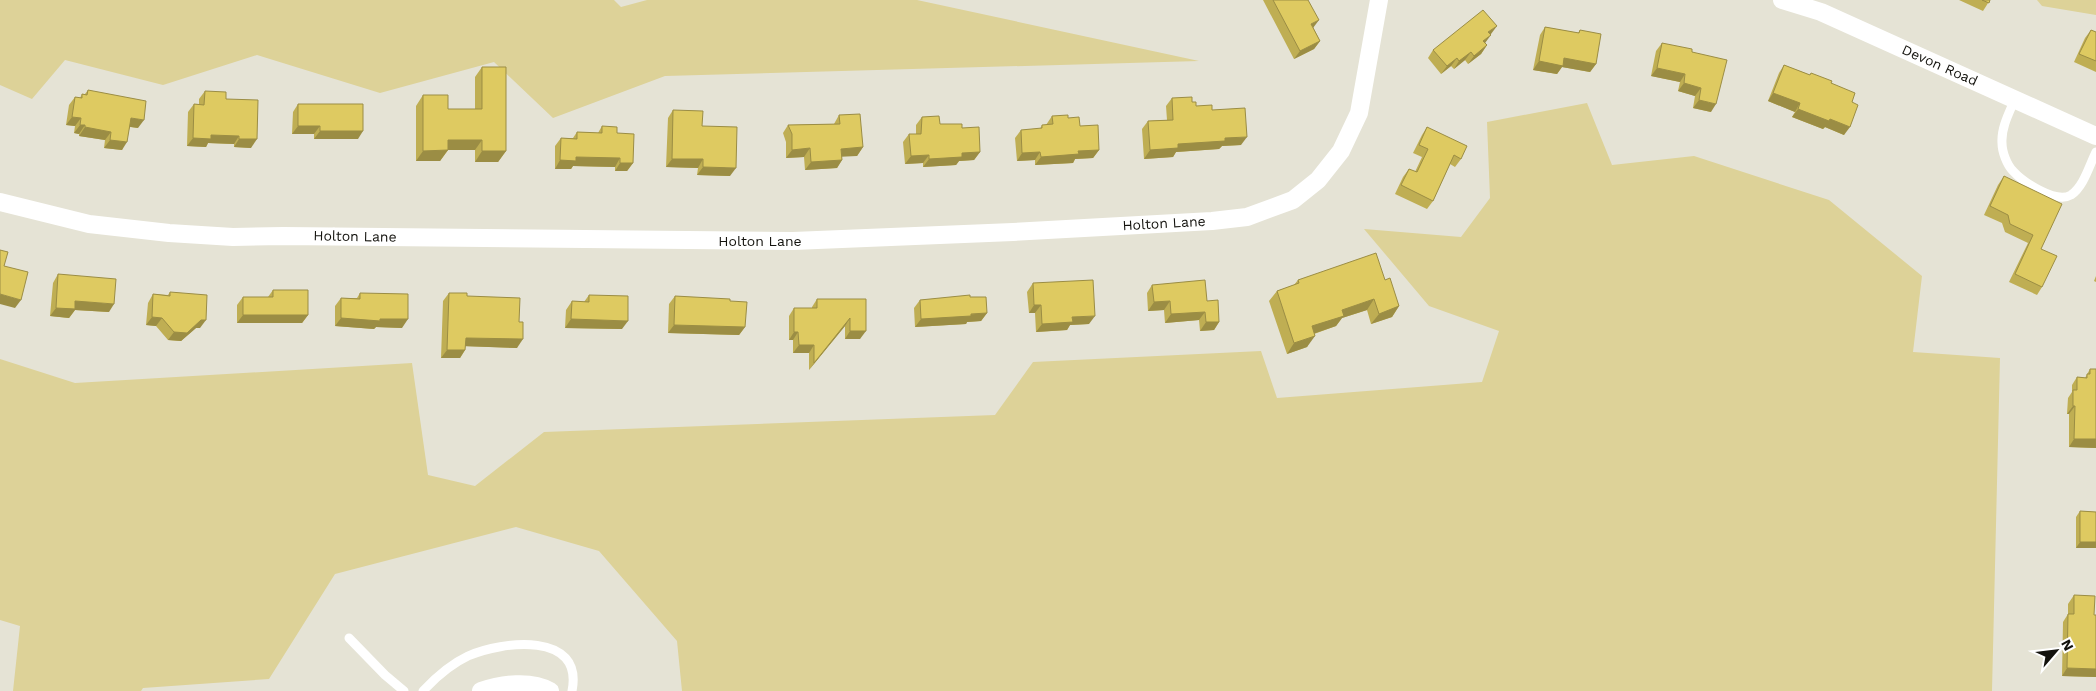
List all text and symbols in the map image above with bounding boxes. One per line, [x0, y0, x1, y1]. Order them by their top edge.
street label: Devon Road [1900, 41, 1980, 89]
street label: Holton Lane [1122, 213, 1206, 233]
street label: Holton Lane [313, 227, 397, 245]
street label: Holton Lane [718, 233, 802, 249]
north arrow [2031, 626, 2081, 676]
text: N [2058, 637, 2077, 653]

